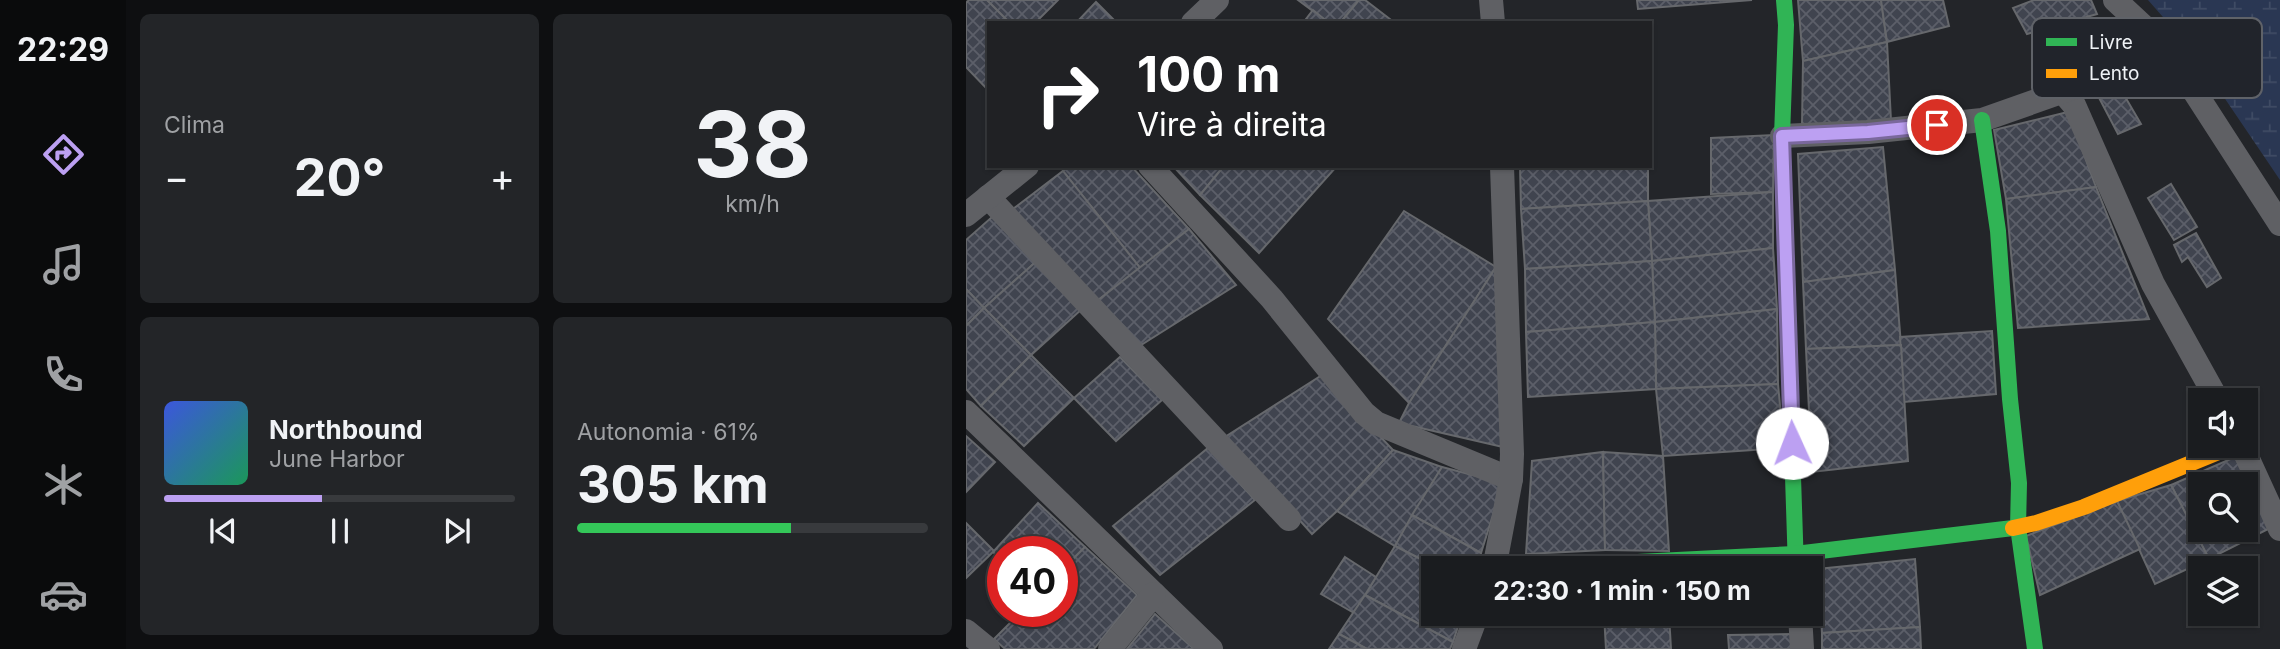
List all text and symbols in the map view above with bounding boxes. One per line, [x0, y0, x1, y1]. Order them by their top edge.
legend [2032, 18, 2262, 98]
text: 22:29 [17, 30, 109, 69]
text: Livre [2089, 31, 2133, 54]
text: 100 m [1137, 45, 1281, 104]
icon: right [1022, 49, 1113, 140]
text: Lento [2089, 62, 2139, 85]
text: 38 [694, 89, 811, 199]
pin [1907, 95, 1967, 155]
text: Vire à direita [1137, 105, 1327, 144]
icon: arrive [1918, 106, 1956, 144]
text: Clima [164, 111, 225, 139]
icon: directions [39, 130, 88, 179]
text: 20° [294, 146, 385, 209]
text: − [164, 154, 189, 200]
text: + [490, 154, 515, 200]
text: km/h [725, 190, 780, 218]
icon: music [39, 240, 88, 289]
icon: phone [39, 350, 88, 399]
map controls [2188, 388, 2258, 626]
button: sound [2188, 388, 2258, 458]
position arrow [1755, 406, 1829, 480]
text: Northbound [269, 414, 423, 445]
text: Autonomia · 61% [577, 418, 759, 446]
text: June Harbor [269, 445, 405, 473]
text: 305 km [577, 453, 769, 516]
icon: climate [39, 460, 88, 509]
button: search [2188, 472, 2258, 542]
icon: previous [204, 512, 242, 550]
icon: pause [321, 512, 359, 550]
icon: next [438, 512, 476, 550]
speed limit sign: 40 [987, 536, 1078, 627]
button: layers [2188, 556, 2258, 626]
icon: car [39, 570, 88, 619]
text: 22:30 · 1 min · 150 m [1493, 575, 1751, 606]

